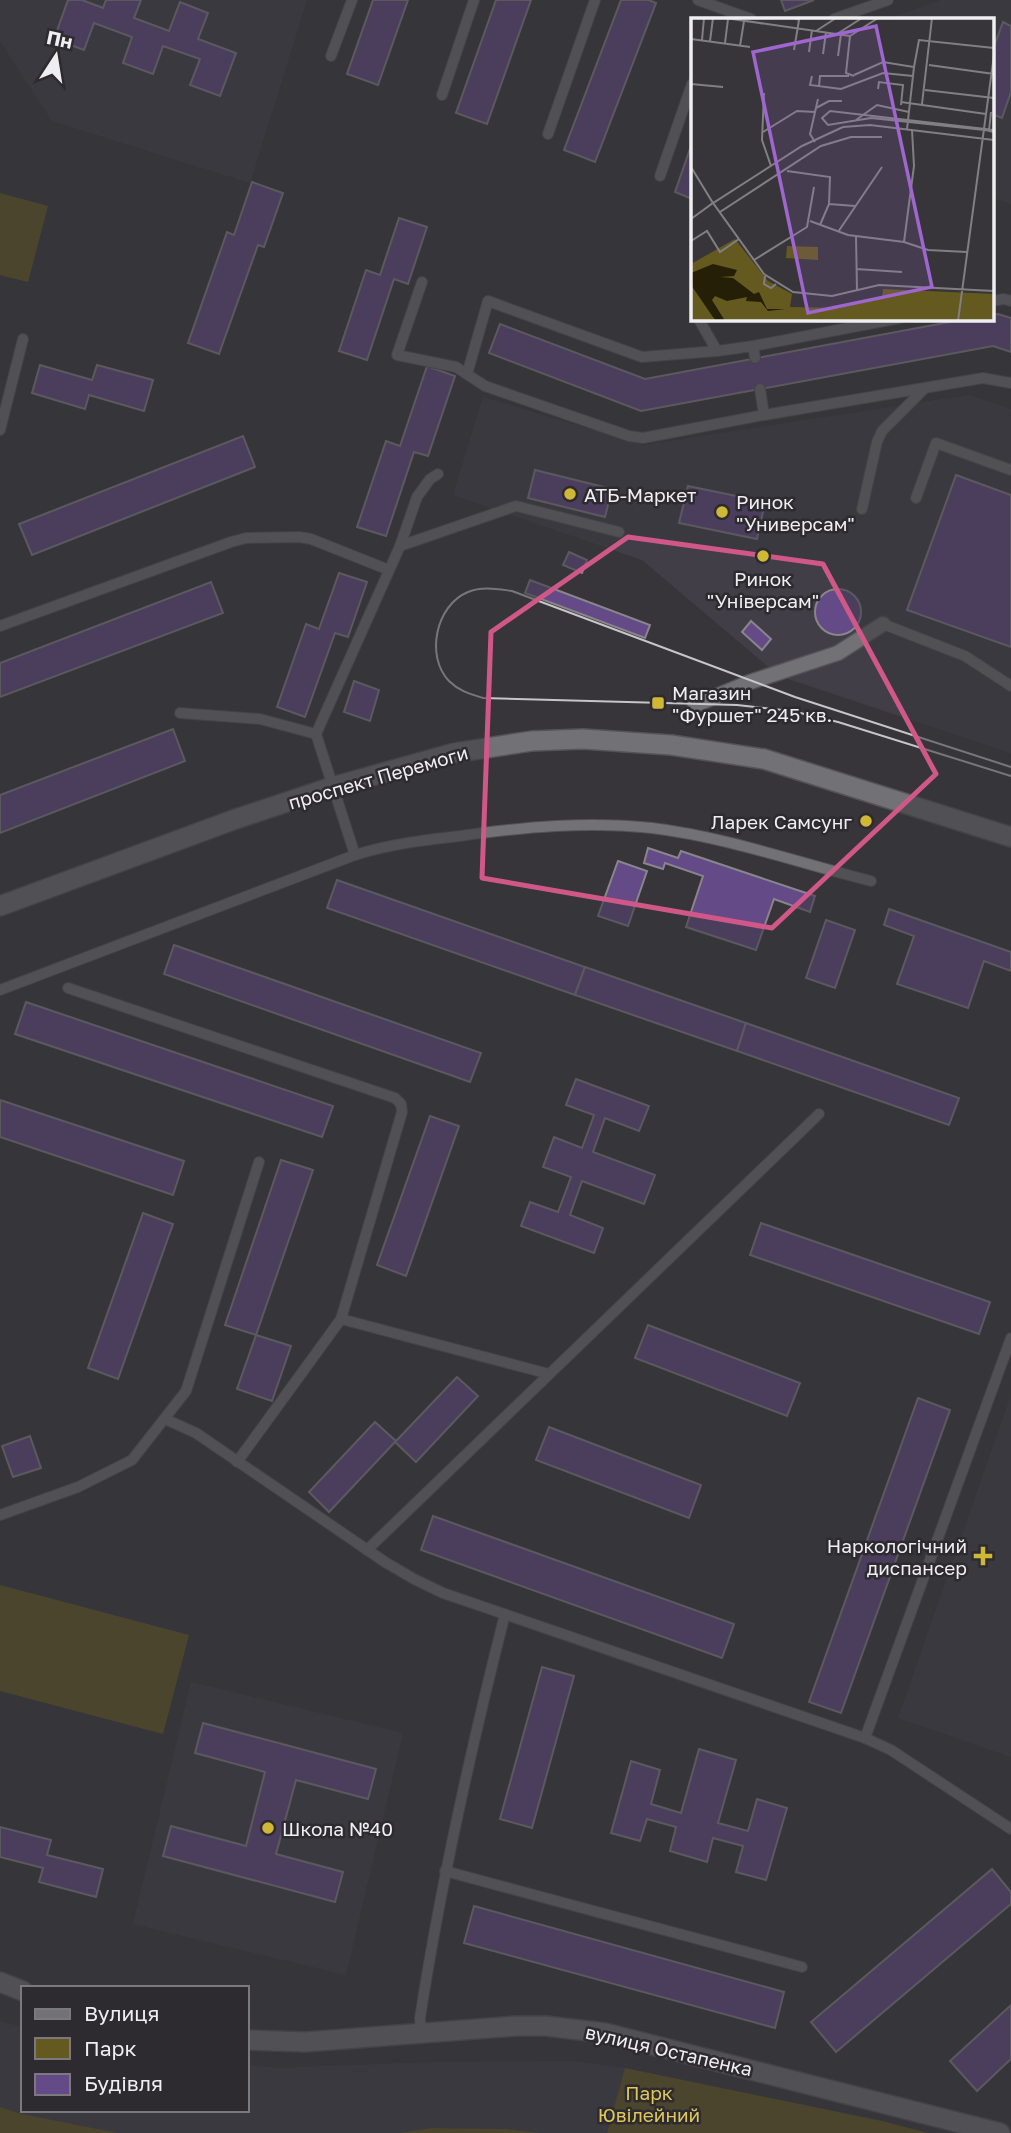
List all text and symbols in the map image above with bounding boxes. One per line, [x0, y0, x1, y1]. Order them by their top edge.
inset map [691, 18, 993, 320]
north arrow [21, 21, 91, 91]
text: Пн [45, 25, 75, 53]
place label: АТБ-Маркет [584, 483, 696, 506]
marker: АТБ-Маркет [562, 486, 578, 502]
place label: Ринок "Универсам" [736, 490, 855, 535]
marker: Ринок "Универсам" [714, 504, 730, 520]
marker: Ринок "Універсам" [755, 548, 771, 564]
place label: Ринок "Універсам" [707, 567, 819, 612]
place label: Магазин "Фуршет" 245 кв. [672, 681, 832, 726]
marker: Магазин "Фуршет" 245 кв. [650, 695, 666, 711]
street label: проспект Перемоги [286, 740, 470, 814]
place label: Ларек Самсунг [711, 810, 852, 833]
marker: Ларек Самсунг [858, 813, 874, 829]
place label: Наркологічний диспансер [827, 1534, 967, 1579]
marker: Наркологічний диспансер [973, 1546, 993, 1566]
place label: Школа №40 [282, 1817, 393, 1840]
marker: Школа №40 [260, 1820, 276, 1836]
legend [21, 1986, 248, 2112]
text: Вулиця [84, 2000, 160, 2026]
street label: вулиця Остапенка [583, 2020, 755, 2080]
text: Парк [84, 2035, 137, 2061]
text: Будівля [84, 2070, 163, 2096]
park label: Парк Ювілейний [598, 2081, 700, 2126]

